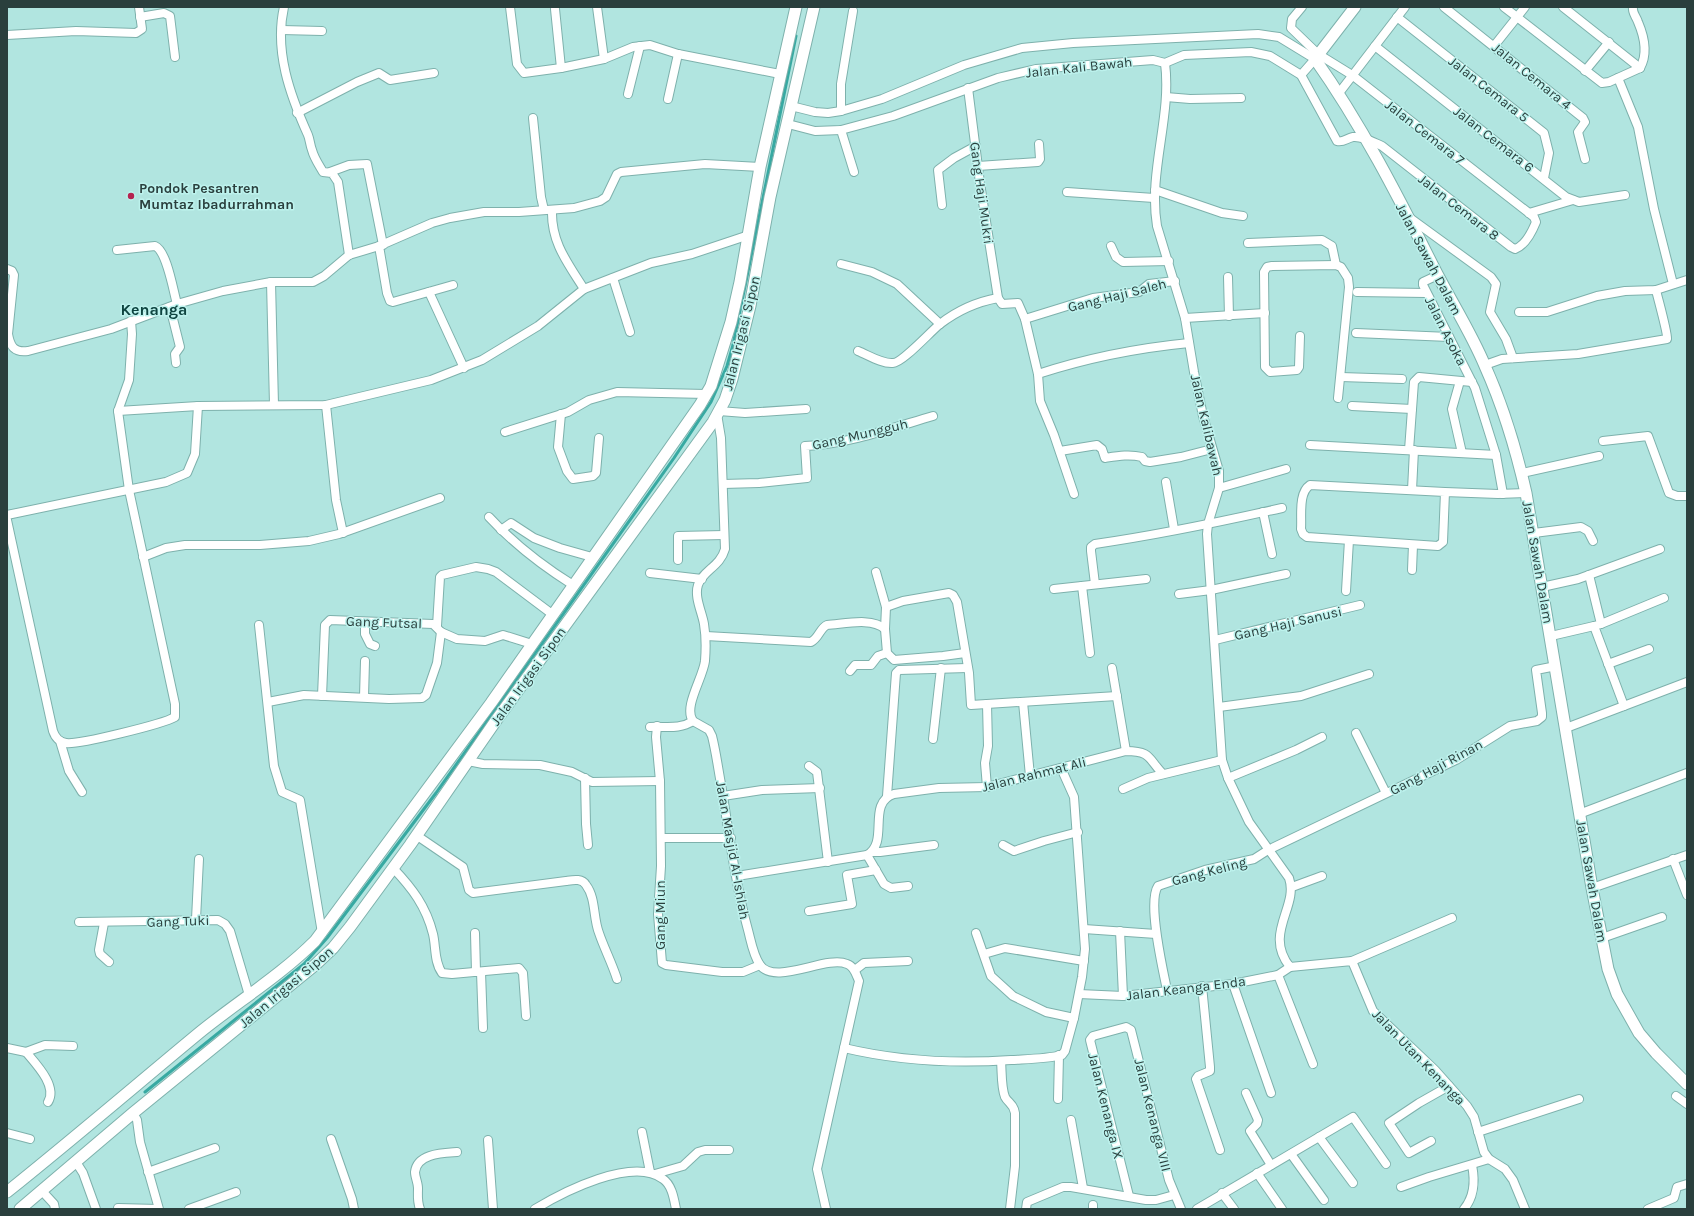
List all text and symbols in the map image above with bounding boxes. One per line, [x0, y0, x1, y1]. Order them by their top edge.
street label: Jalan Cemara 4 [1489, 39, 1575, 114]
street label: Jalan Kali Bawah [1025, 53, 1133, 82]
street label: Jalan Cemara 5 [1445, 53, 1532, 126]
street label: Jalan Cemara 7 [1382, 96, 1468, 169]
street label: Jalan Cemara 6 [1450, 103, 1537, 176]
street label: Gang Haji Mukri [966, 141, 997, 245]
street label: Jalan Cemara 8 [1415, 171, 1503, 244]
place label: Pondok Pesantren Mumtaz Ibadurrahman [139, 180, 294, 213]
marker: Pondok Pesantren Mumtaz Ibadurrahman [126, 191, 136, 201]
street label: Jalan Sawah Dalam [1392, 200, 1465, 318]
street label: Jalan Irigasi Sipon [719, 274, 764, 392]
street label: Gang Haji Saleh [1066, 275, 1168, 316]
street label: Jalan Asoka [1421, 294, 1470, 369]
district label: Kenanga [121, 300, 187, 319]
street label: Jalan Kalibawah [1187, 373, 1226, 477]
street label: Gang Mungguh [810, 415, 910, 454]
street label: Jalan Sawah Dalam [1518, 499, 1557, 625]
street label: Gang Haji Sanusi [1233, 603, 1344, 644]
street label: Gang Futsal [346, 613, 422, 632]
street label: Jalan Irigasi Sipon [487, 624, 570, 729]
street label: Gang Haji Rinan [1387, 736, 1486, 799]
street label: Jalan Rahmat Ali [980, 753, 1088, 796]
street label: Jalan Masjid Al-Ishlah [712, 779, 753, 921]
street label: Jalan Sawah Dalam [1572, 818, 1611, 944]
street label: Gang Keling [1170, 853, 1248, 890]
street label: Gang Miun [652, 880, 669, 950]
street label: Gang Tuki [146, 912, 210, 931]
street label: Jalan Irigasi Sipon [236, 943, 337, 1032]
street label: Jalan Keanga Enda [1126, 973, 1247, 1004]
street label: Jalan Utan Kenanga [1369, 1006, 1469, 1109]
street label: Jalan Kenanga IX [1084, 1051, 1127, 1161]
street label: Jalan Kenanga VIII [1130, 1057, 1175, 1173]

